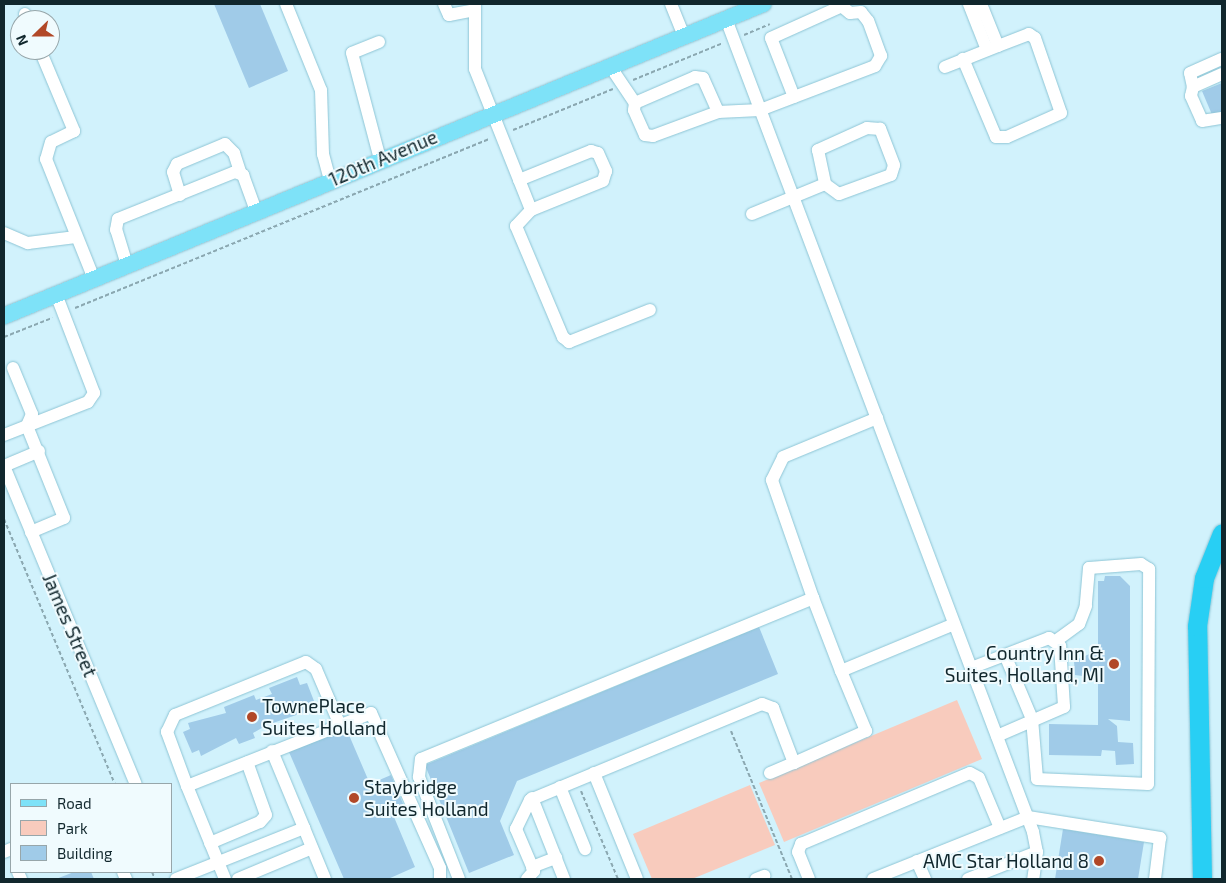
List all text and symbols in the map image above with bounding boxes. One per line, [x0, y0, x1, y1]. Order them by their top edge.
north arrow [10, 10, 60, 60]
text: N [12, 33, 31, 48]
street label: 120th Avenue [325, 125, 441, 191]
street label: James Street [38, 570, 102, 680]
place label: Country Inn & Suites, Holland, MI [945, 642, 1104, 686]
marker: Country Inn & Suites, Holland, MI [1108, 658, 1120, 670]
place label: TownePlace Suites Holland [262, 695, 387, 739]
marker: TownePlace Suites Holland [246, 711, 258, 723]
place label: Staybridge Suites Holland [364, 776, 489, 820]
legend [10, 783, 172, 873]
marker: Staybridge Suites Holland [348, 792, 360, 804]
text: Road [57, 794, 92, 812]
text: Park [57, 819, 88, 837]
text: Building [57, 844, 112, 862]
place label: AMC Star Holland 8 [922, 850, 1089, 872]
marker: AMC Star Holland 8 [1093, 855, 1105, 867]

